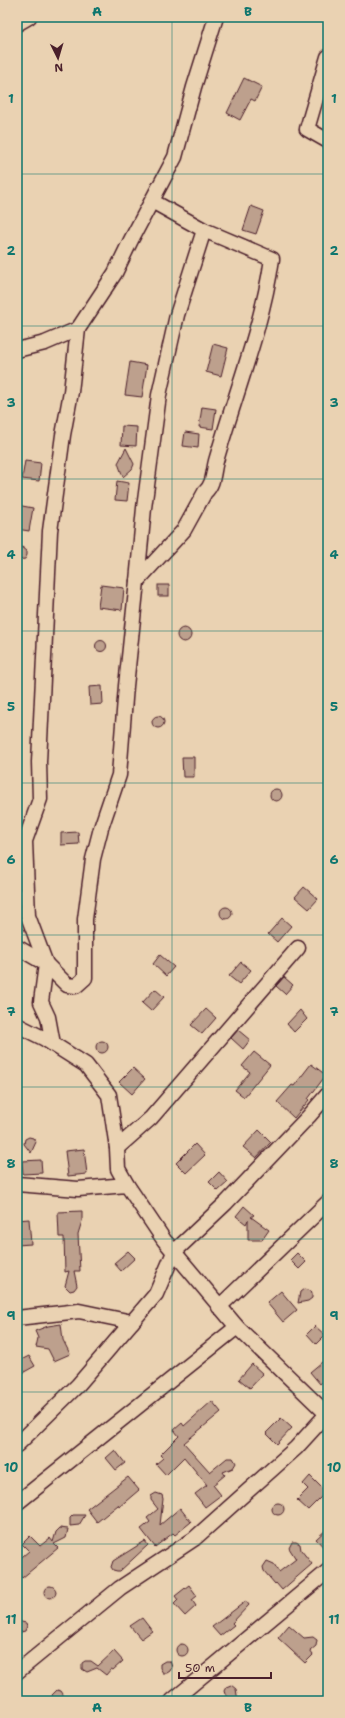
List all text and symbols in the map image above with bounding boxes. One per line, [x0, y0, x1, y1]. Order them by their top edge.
text: A [92, 3, 102, 20]
text: B [244, 3, 252, 20]
north arrow [38, 38, 78, 78]
text: N [54, 60, 64, 75]
text: 1 [8, 90, 14, 107]
text: 1 [331, 90, 337, 107]
text: 2 [6, 242, 16, 259]
text: 2 [329, 242, 339, 259]
text: 3 [6, 394, 16, 411]
text: 3 [329, 394, 339, 411]
text: 4 [6, 546, 16, 563]
text: 4 [329, 546, 339, 563]
text: 5 [7, 698, 15, 715]
text: 5 [330, 698, 338, 715]
text: 6 [6, 851, 16, 868]
text: 6 [329, 851, 339, 868]
text: 7 [6, 1003, 16, 1020]
text: 7 [329, 1003, 339, 1020]
text: 8 [6, 1155, 16, 1172]
text: 8 [329, 1155, 339, 1172]
text: 9 [6, 1307, 16, 1324]
text: 9 [329, 1307, 339, 1324]
text: 10 [4, 1459, 18, 1476]
text: 10 [327, 1459, 341, 1476]
text: 11 [5, 1611, 17, 1628]
text: 11 [328, 1611, 340, 1628]
scale bar [179, 1654, 271, 1680]
text: 50 m [185, 1660, 215, 1676]
text: A [92, 1699, 102, 1716]
text: B [244, 1699, 252, 1716]

